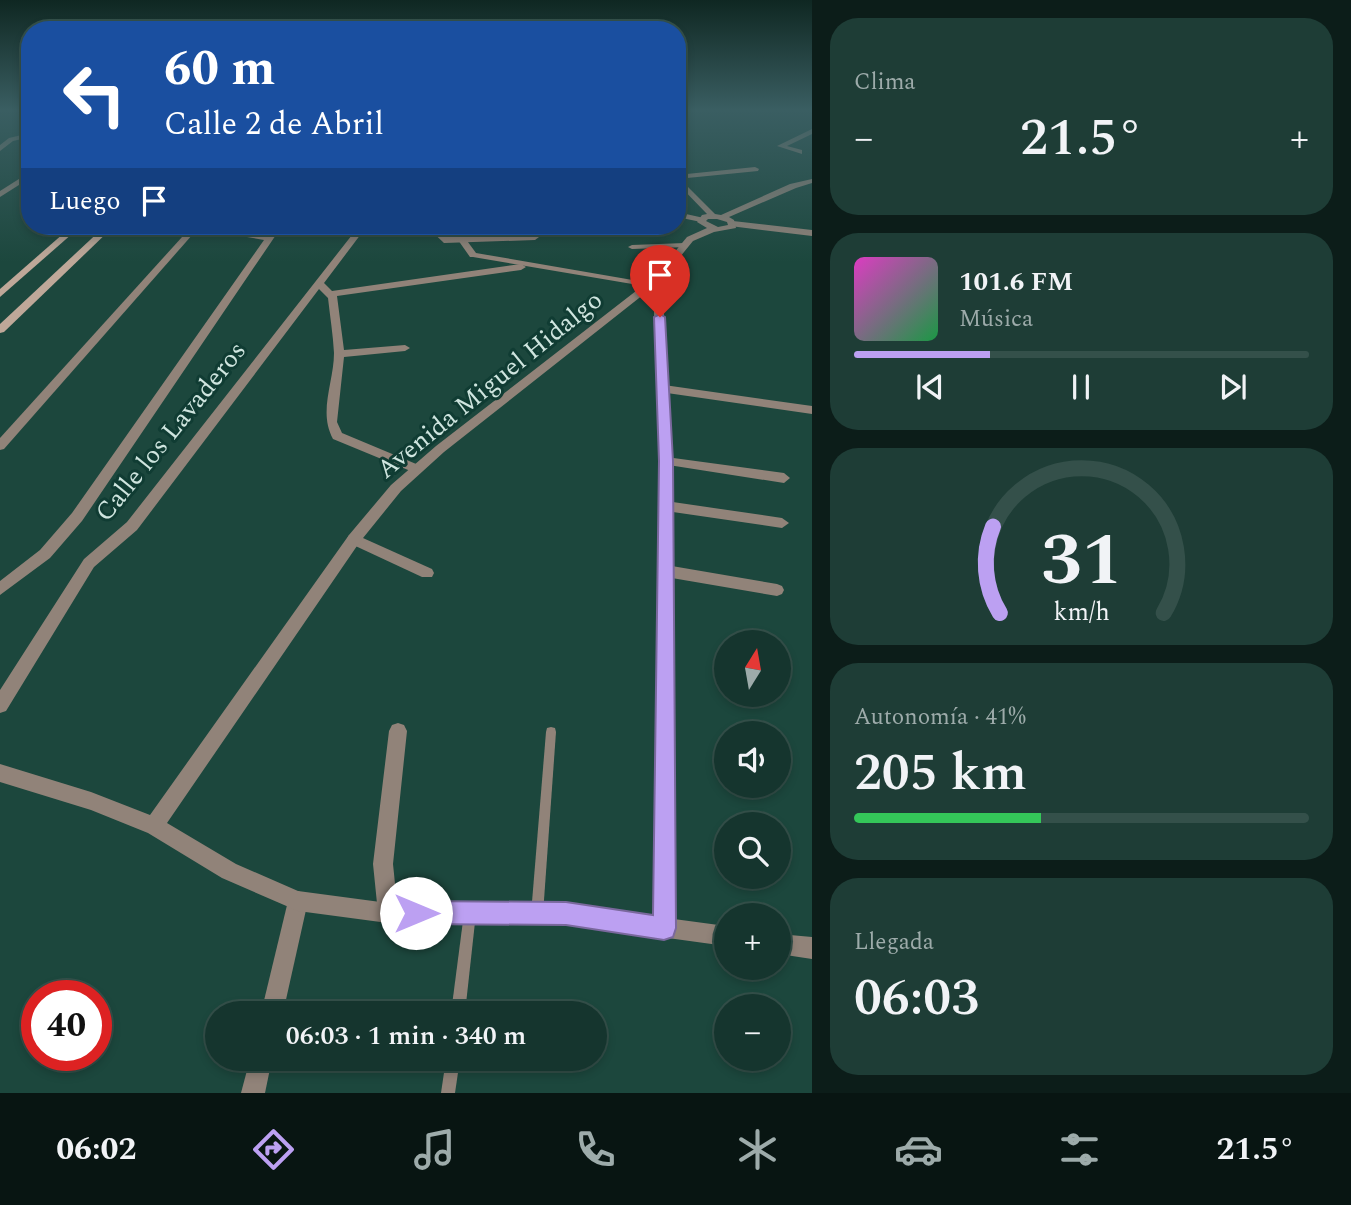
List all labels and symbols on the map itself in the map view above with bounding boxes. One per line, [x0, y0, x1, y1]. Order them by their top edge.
pin [630, 245, 690, 317]
street label: Avenida Miguel Hidalgo [368, 281, 611, 489]
street label: Calle los Lavaderos [85, 333, 256, 531]
north arrow [714, 630, 791, 707]
position arrow [379, 876, 453, 950]
speed limit sign: 40 [21, 980, 112, 1071]

